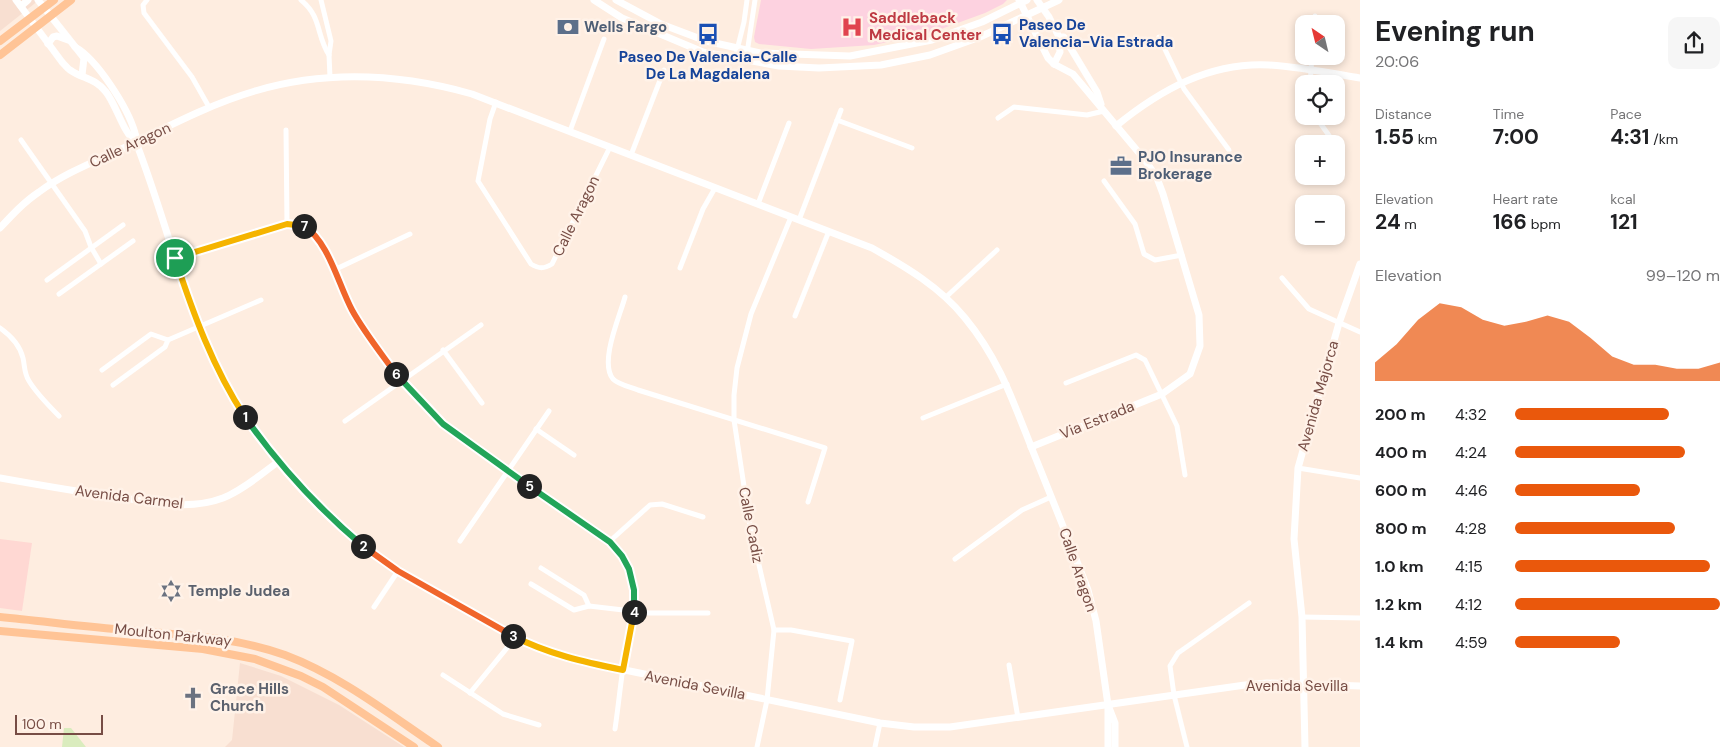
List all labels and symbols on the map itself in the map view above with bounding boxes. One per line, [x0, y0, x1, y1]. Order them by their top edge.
place label: Saddleback Medical Center [869, 8, 982, 45]
bank icon: Wells Fargo [555, 14, 581, 40]
hospital icon: Saddleback Medical Center [839, 14, 865, 40]
place label: Paseo De Valencia-Via Estrada [1019, 15, 1173, 52]
north arrow [1295, 15, 1345, 65]
place label: Wells Fargo [584, 17, 667, 37]
bus stop icon: Paseo De Valencia-Calle De La Magdalena [695, 21, 721, 47]
bus stop icon: Paseo De Valencia-Via Estrada [989, 21, 1015, 47]
place label: Paseo De Valencia-Calle De La Magdalena [619, 47, 797, 84]
street label: Calle Aragon [86, 117, 174, 173]
place label: PJO Insurance Brokerage [1138, 147, 1242, 184]
office icon: PJO Insurance Brokerage [1108, 153, 1134, 179]
street label: Calle Aragon [548, 172, 604, 260]
pin: 7 [292, 214, 316, 238]
pin [154, 237, 196, 279]
street label: Avenida Majorca [1293, 338, 1343, 454]
pin: 6 [384, 362, 408, 386]
street label: Via Estrada [1057, 396, 1137, 444]
pin: 1 [232, 404, 258, 430]
pin: 5 [516, 474, 542, 498]
street label: Avenida Carmel [74, 480, 184, 514]
street label: Calle Cadiz [734, 485, 768, 565]
street label: Calle Aragon [1054, 525, 1102, 615]
pin: 2 [350, 534, 376, 558]
synagogue icon: Temple Judea [158, 578, 184, 604]
place label: Temple Judea [188, 581, 290, 601]
pin: 4 [622, 600, 646, 624]
street label: Moulton Parkway [113, 619, 233, 651]
pin: 3 [500, 624, 526, 648]
street label: Avenida Sevilla [643, 665, 747, 705]
street label: Avenida Sevilla [1246, 676, 1348, 696]
place label: Grace Hills Church [210, 679, 289, 716]
church icon: Grace Hills Church [180, 685, 206, 711]
scale bar [15, 712, 102, 735]

